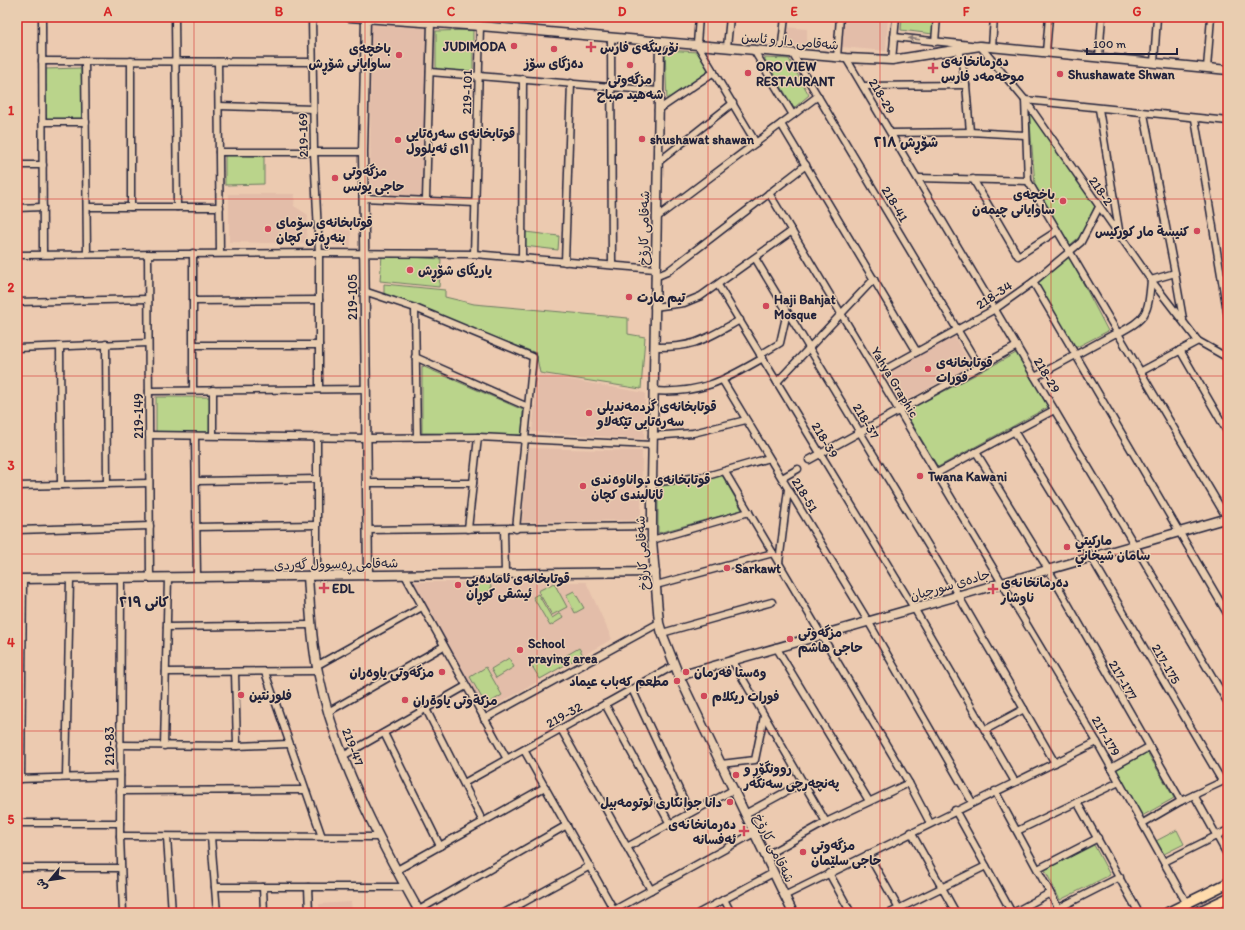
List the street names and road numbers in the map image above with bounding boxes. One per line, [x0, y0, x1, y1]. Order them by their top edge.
street label: شەقامی دار و ئاسن [741, 29, 839, 55]
street label: 219-101 [459, 69, 475, 115]
street label: 218-29 [866, 75, 899, 117]
street label: 219-169 [295, 112, 311, 157]
street label: 218-2 [1086, 174, 1116, 209]
street label: 218-41 [879, 183, 911, 225]
street label: شەقامی کارۆخ [636, 190, 654, 266]
street label: 219-105 [345, 274, 360, 320]
street label: 218-34 [973, 278, 1015, 312]
street label: Yahya Graphic [868, 344, 922, 420]
street label: 218-29 [1031, 354, 1064, 396]
street label: 219-149 [131, 393, 146, 439]
street label: 218-37 [850, 401, 883, 442]
street label: 218-39 [809, 419, 842, 461]
street label: 218-51 [789, 475, 821, 515]
street label: شەقامی کارۆخ [633, 515, 653, 591]
street label: شەقامی ڕەسوول گەردی [274, 555, 398, 576]
street label: جادەی سورچیان [908, 566, 992, 605]
street label: 217-175 [1149, 641, 1184, 687]
street label: 217-177 [1106, 657, 1141, 703]
street label: 219-32 [543, 699, 585, 731]
street label: 217-179 [1089, 713, 1124, 759]
street label: 219-83 [102, 726, 117, 766]
street label: 219-47 [339, 726, 367, 768]
street label: شەقامی کارۆخ [749, 811, 797, 886]

